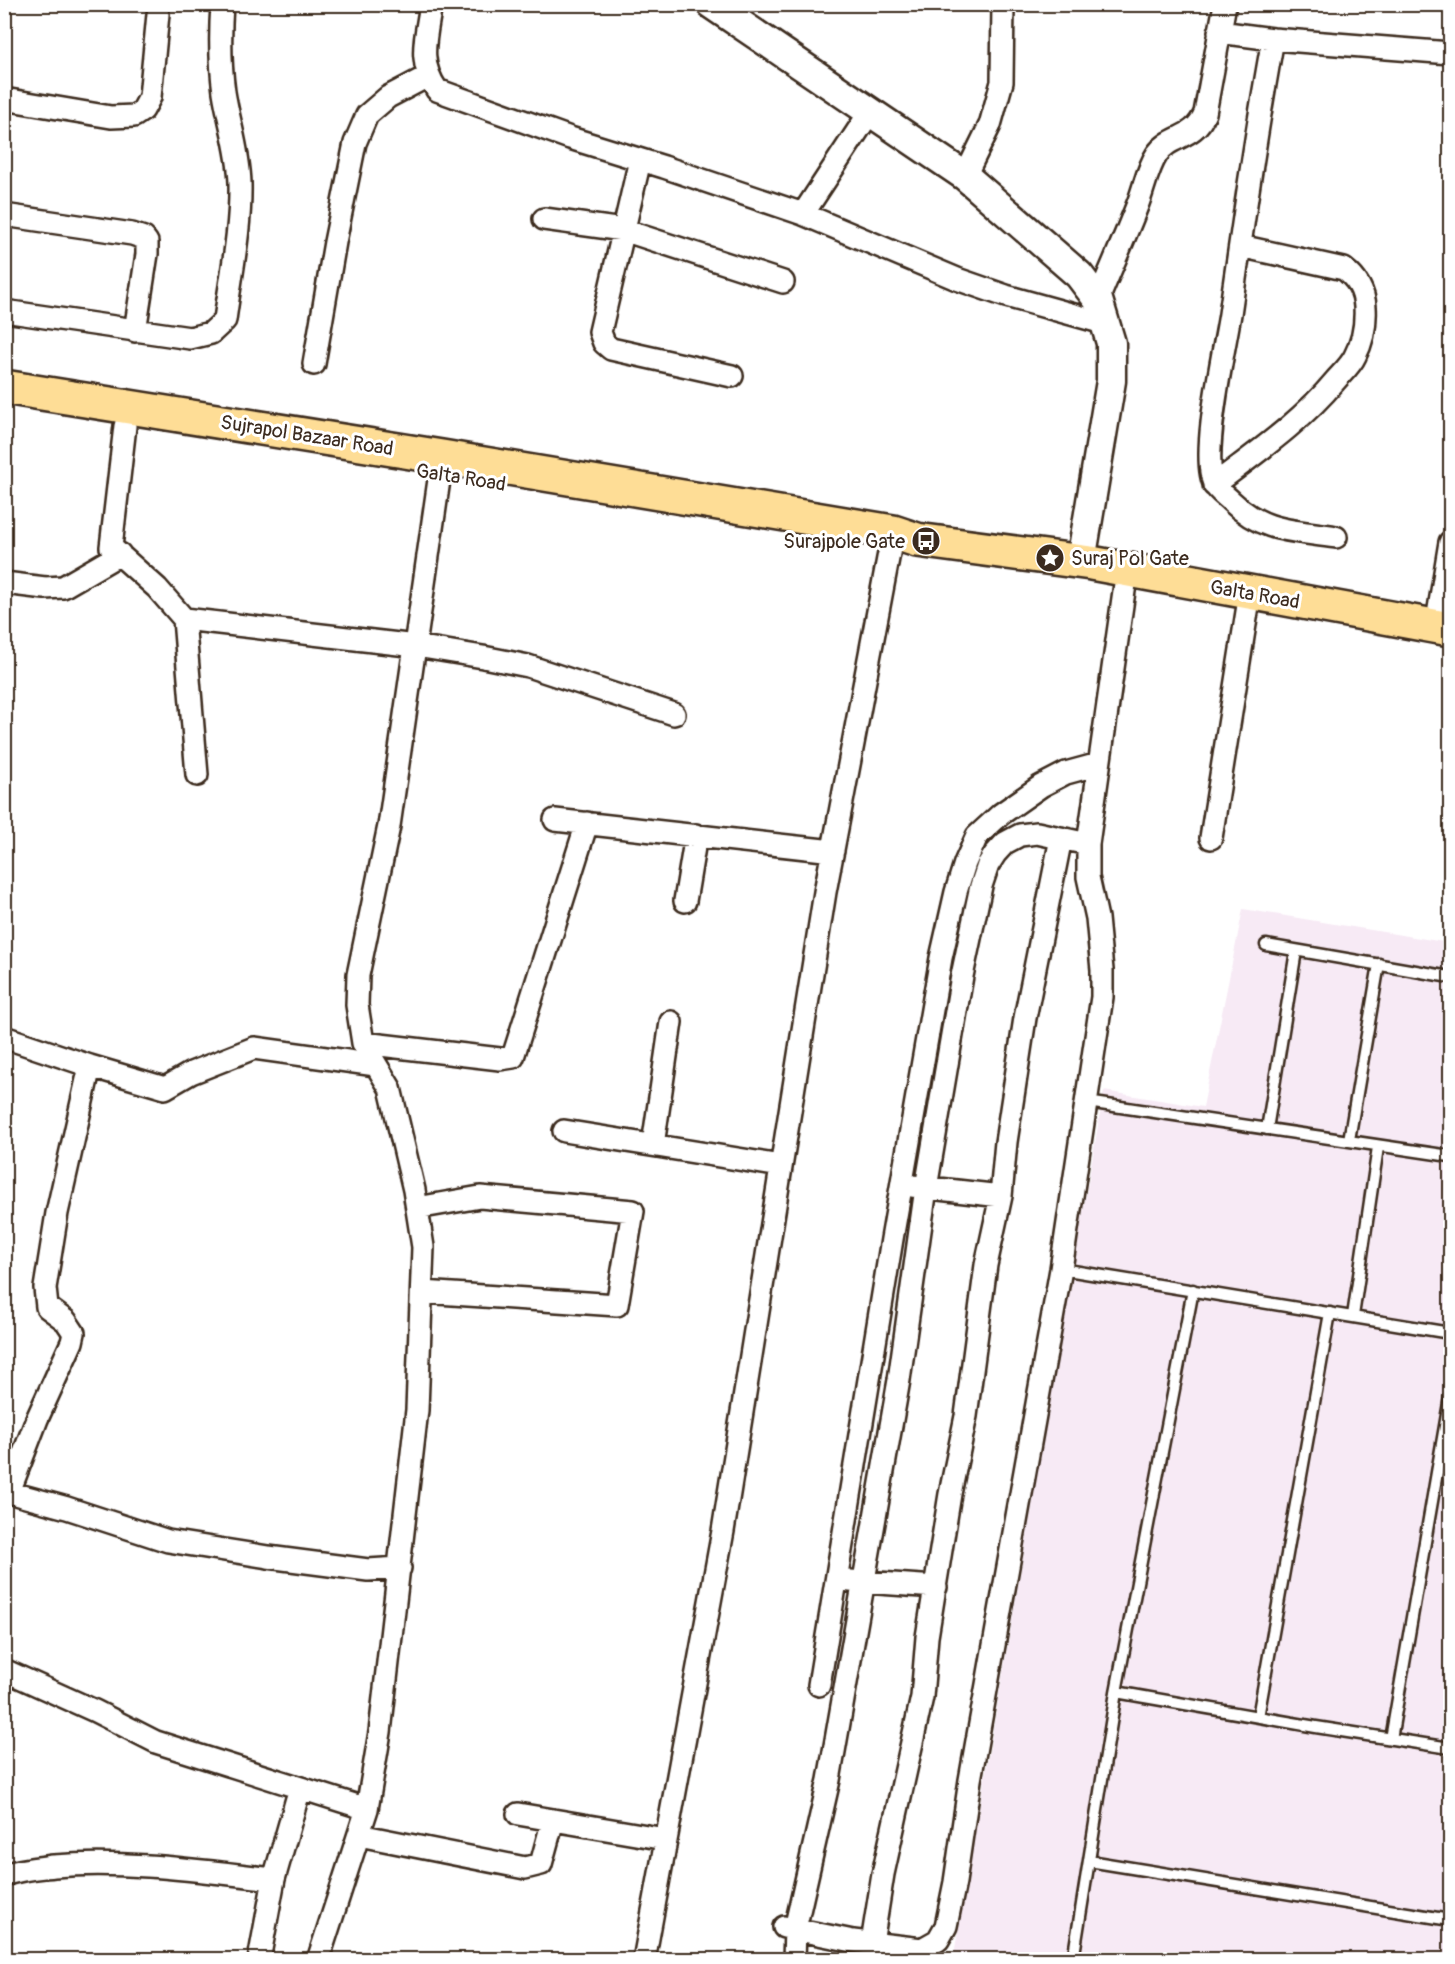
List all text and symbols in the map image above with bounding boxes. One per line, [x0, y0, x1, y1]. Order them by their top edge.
street label: Sujrapol Bazaar Road [219, 409, 395, 461]
street label: Galta Road [414, 458, 508, 497]
bus stop icon: Surajpole Gate [910, 525, 942, 557]
place label: Surajpole Gate [783, 529, 905, 554]
place icon: Suraj Pol Gate [1034, 542, 1066, 574]
place label: Suraj Pol Gate [1071, 546, 1189, 571]
street label: Galta Road [1208, 574, 1302, 615]

